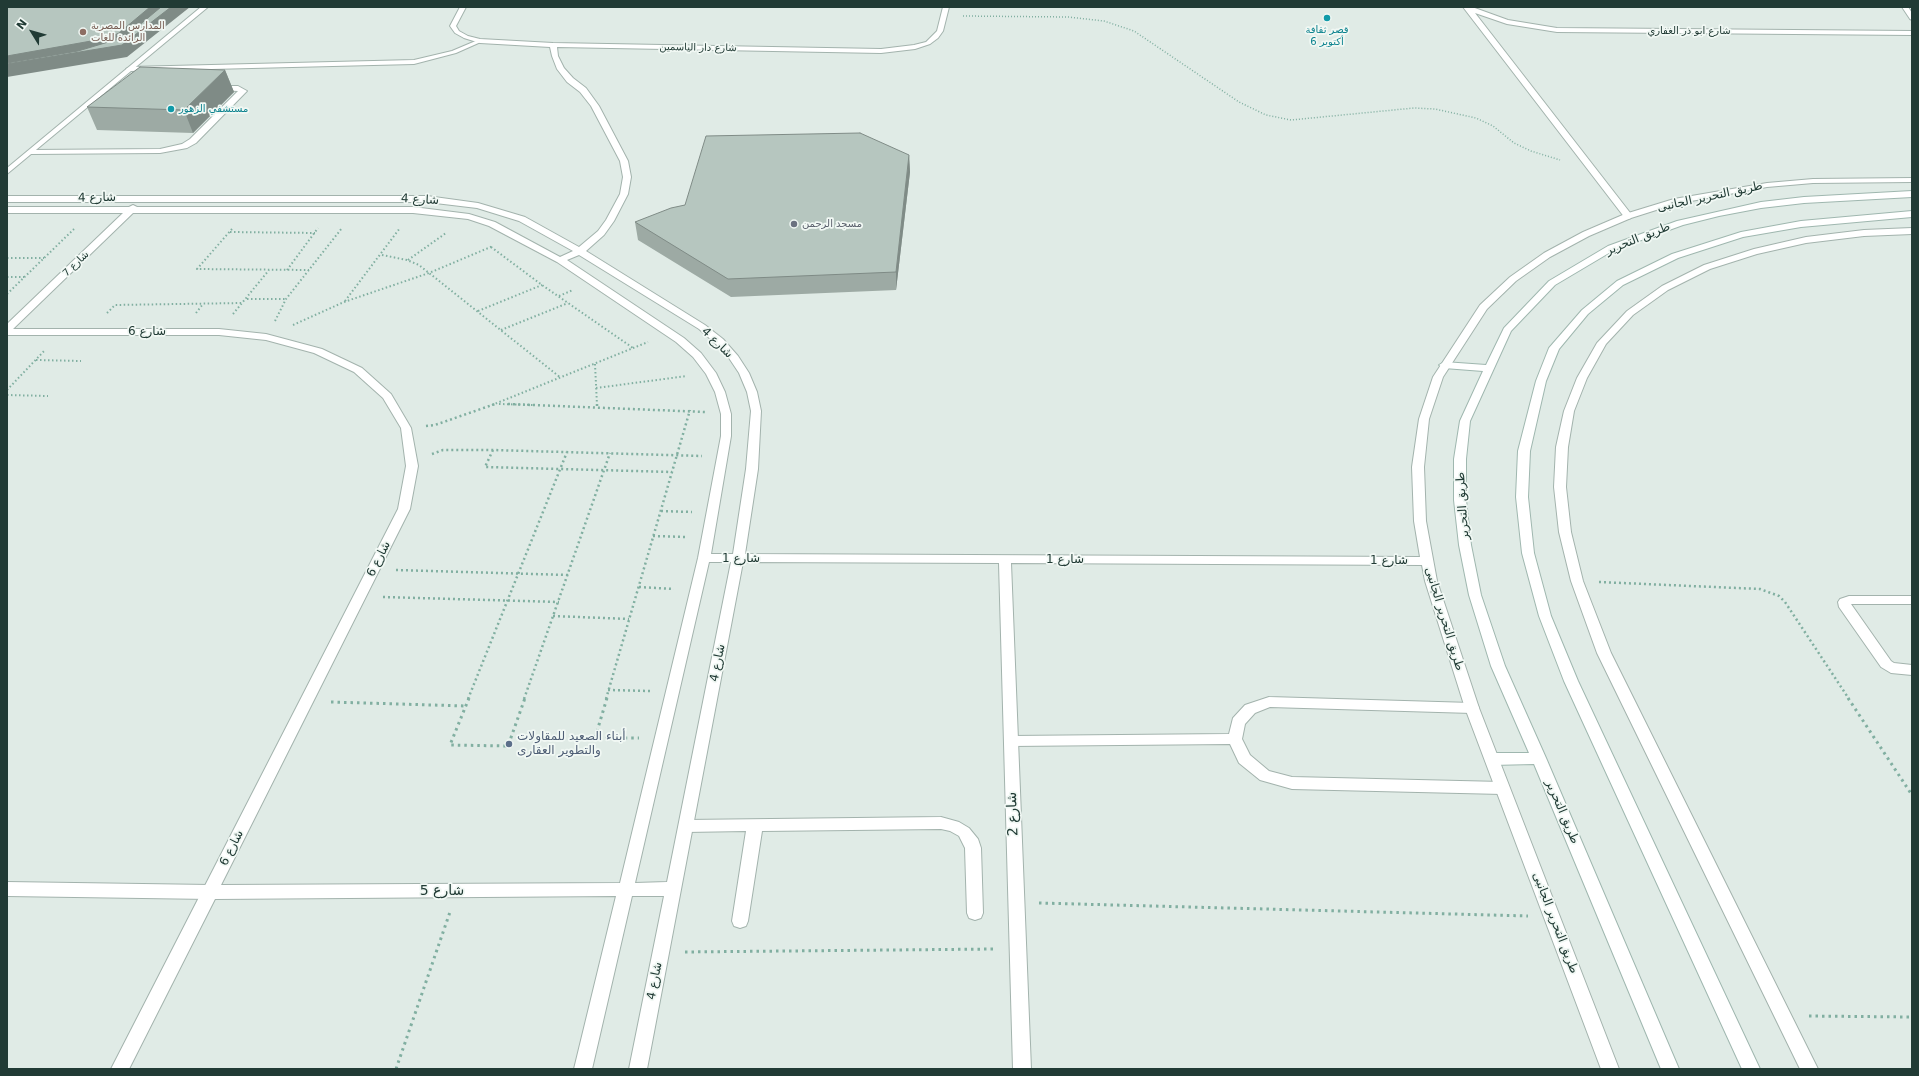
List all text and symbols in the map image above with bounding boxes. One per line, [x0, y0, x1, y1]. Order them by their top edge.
north arrow [12, 12, 52, 52]
marker: قصر ثقافة 6 أكتوبر [1322, 13, 1332, 23]
text: N [14, 17, 30, 32]
place label: المدارس المصرية الرائدة للغات [91, 20, 165, 44]
place label: قصر ثقافة 6 أكتوبر [1305, 24, 1349, 48]
street label: شارع ابو ذر الغفاري [1647, 25, 1731, 37]
marker: المدارس المصرية الرائدة للغات [78, 27, 88, 37]
street label: شارع دار الياسمين [659, 41, 737, 55]
place label: مستشفي الزهور [179, 103, 248, 115]
marker: مستشفي الزهور [166, 104, 176, 114]
street label: طريق التحرير الجانبى [1656, 179, 1764, 215]
street label: شارع 4 [78, 190, 116, 206]
street label: شارع 4 [401, 192, 439, 208]
place label: مسجد الرحمن [802, 218, 862, 230]
marker: مسجد الرحمن [789, 219, 799, 229]
street label: طريق التحرير [1604, 220, 1672, 258]
street label: شارع 7 [60, 249, 92, 279]
street label: شارع 6 [128, 325, 166, 339]
street label: شارع 4 [698, 325, 736, 361]
street label: طريق التحرير [1453, 471, 1473, 541]
street label: شارع 6 [364, 539, 394, 579]
street label: شارع 1 [722, 552, 760, 566]
street label: شارع 1 [1046, 553, 1084, 567]
street label: شارع 1 [1370, 554, 1408, 568]
street label: طريق التحرير الجانبى [1421, 566, 1467, 672]
street label: شارع 4 [707, 643, 729, 683]
place label: أبناء الصعيد للمقاولات والتطوير العقارى [517, 730, 626, 758]
marker: أبناء الصعيد للمقاولات والتطوير العقارى [504, 739, 514, 749]
street label: طريق التحرير [1542, 778, 1582, 846]
street label: شارع 2 [1004, 791, 1022, 837]
street label: شارع 6 [217, 828, 247, 868]
street label: طريق التحرير الجانبى [1529, 870, 1581, 976]
street label: شارع 5 [420, 883, 464, 899]
street label: شارع 4 [644, 961, 666, 1001]

